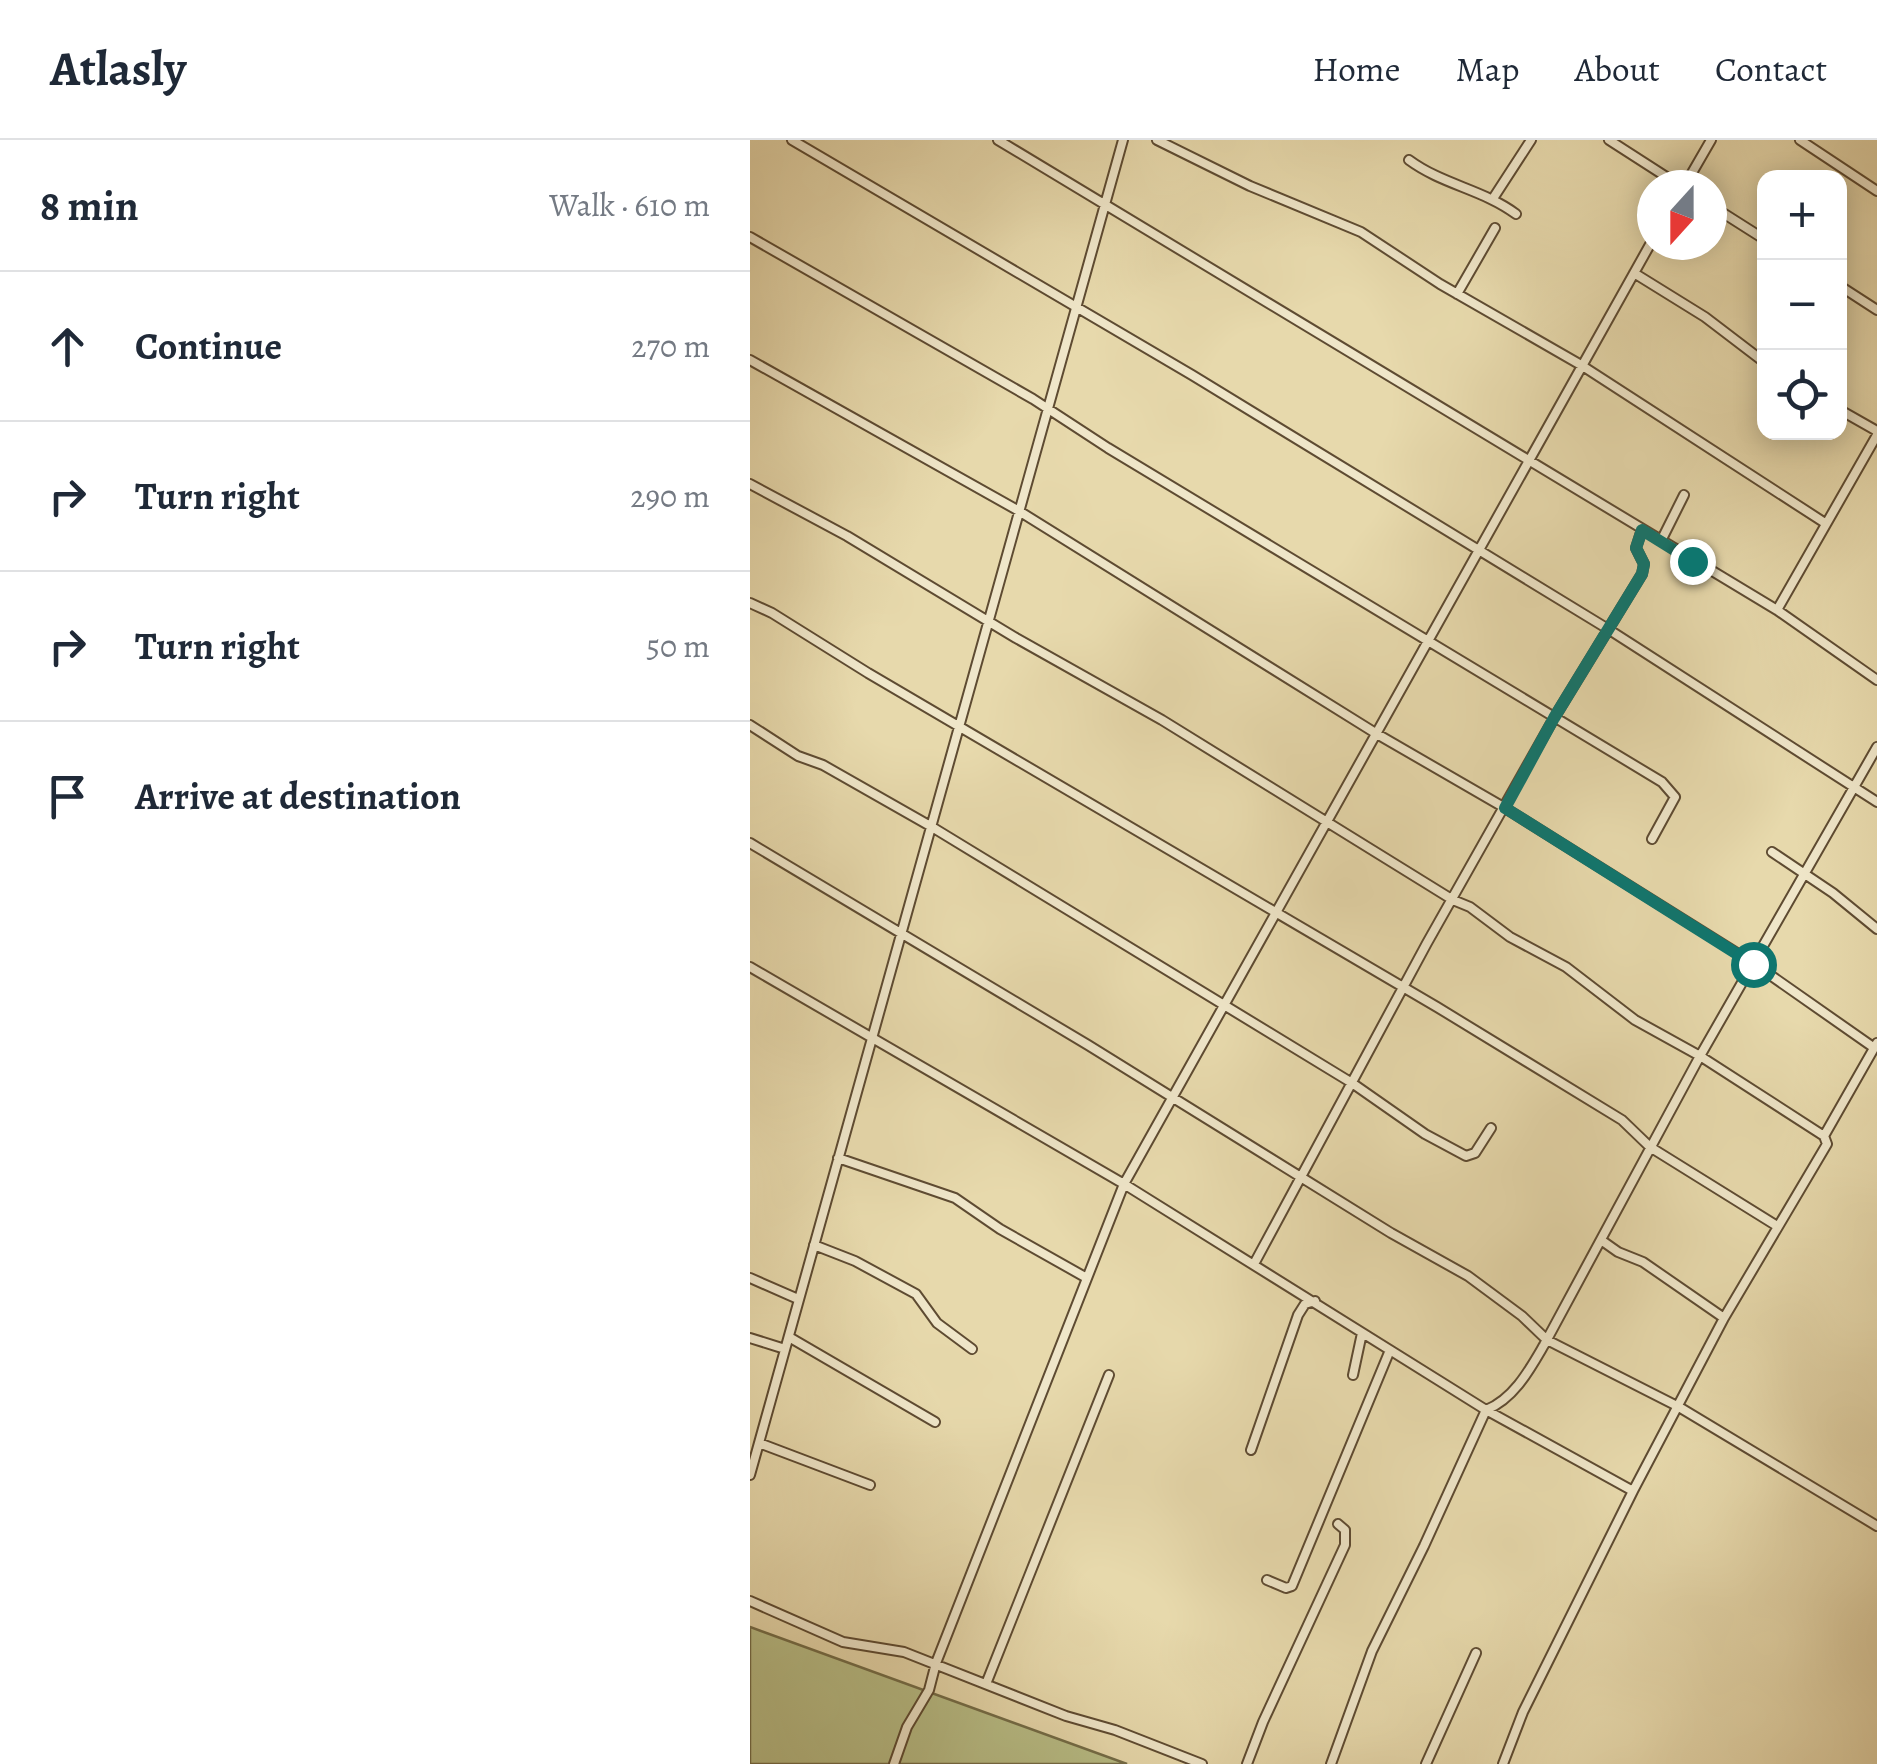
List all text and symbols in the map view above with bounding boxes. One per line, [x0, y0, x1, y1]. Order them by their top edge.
text: Atlasly [50, 36, 186, 102]
text: Home [1312, 45, 1400, 93]
text: Map [1455, 45, 1519, 93]
text: About [1574, 45, 1660, 93]
text: Contact [1715, 45, 1827, 93]
north arrow [1637, 170, 1727, 260]
map controls [1757, 170, 1847, 440]
button: + [1757, 170, 1847, 260]
text: 8 min [40, 177, 139, 234]
text: Walk · 610 m [549, 183, 710, 227]
button: − [1757, 260, 1847, 350]
icon: ahead [40, 319, 95, 374]
text: Continue [135, 320, 282, 372]
text: 270 m [631, 324, 710, 368]
button: locate [1757, 350, 1847, 440]
icon: right [40, 469, 95, 524]
text: Turn right [135, 470, 300, 522]
text: 290 m [630, 474, 710, 518]
route end [1670, 539, 1716, 585]
icon: right [40, 619, 95, 674]
text: Turn right [135, 620, 300, 672]
text: 50 m [646, 624, 710, 668]
icon: arrive [40, 769, 95, 824]
text: Arrive at destination [135, 770, 461, 822]
route start [1731, 942, 1777, 988]

